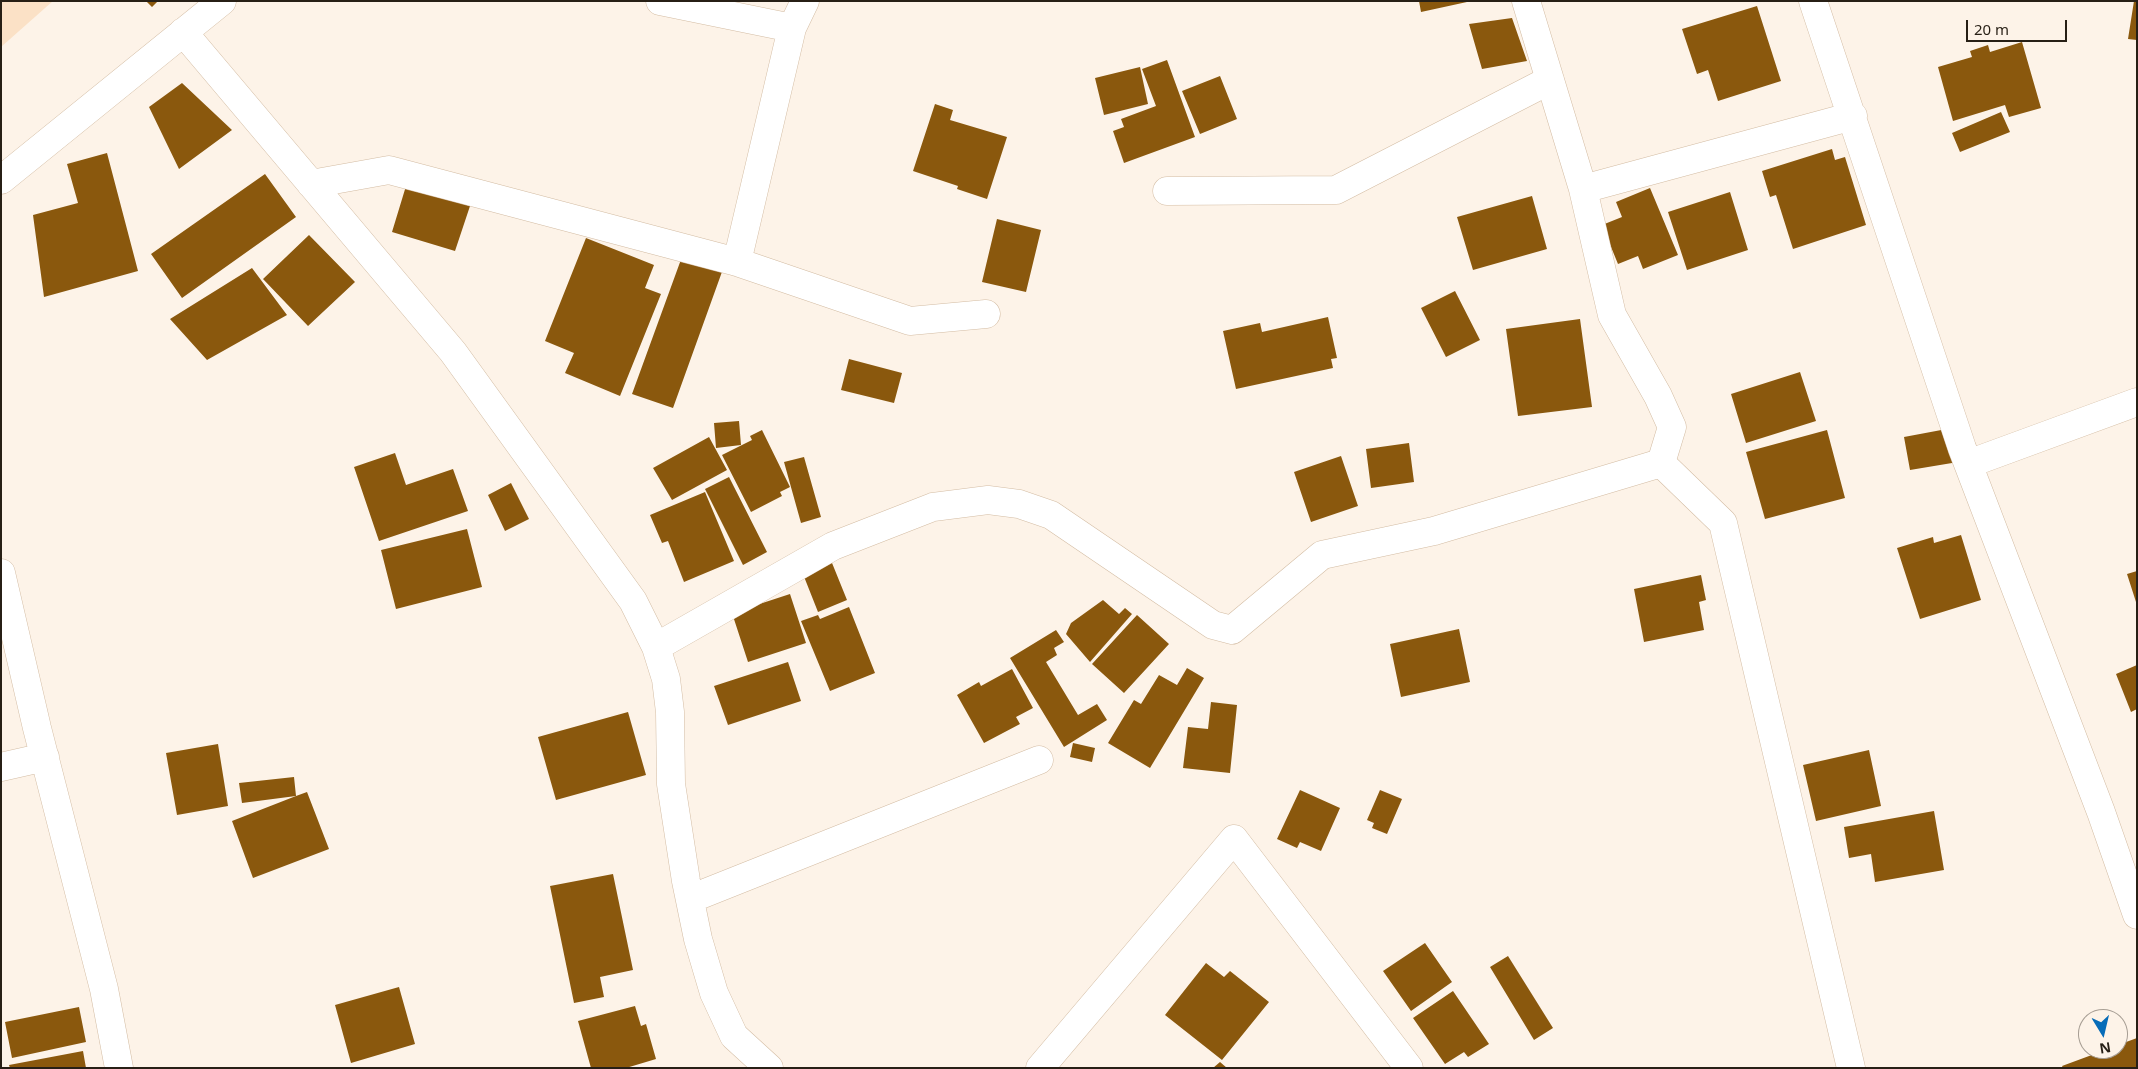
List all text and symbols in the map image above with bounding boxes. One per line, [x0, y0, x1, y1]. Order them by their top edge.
scale bar [1968, 10, 2069, 42]
text: 20 m [1974, 19, 2009, 39]
north arrow [2078, 1009, 2128, 1059]
text: N [2098, 1038, 2112, 1059]

